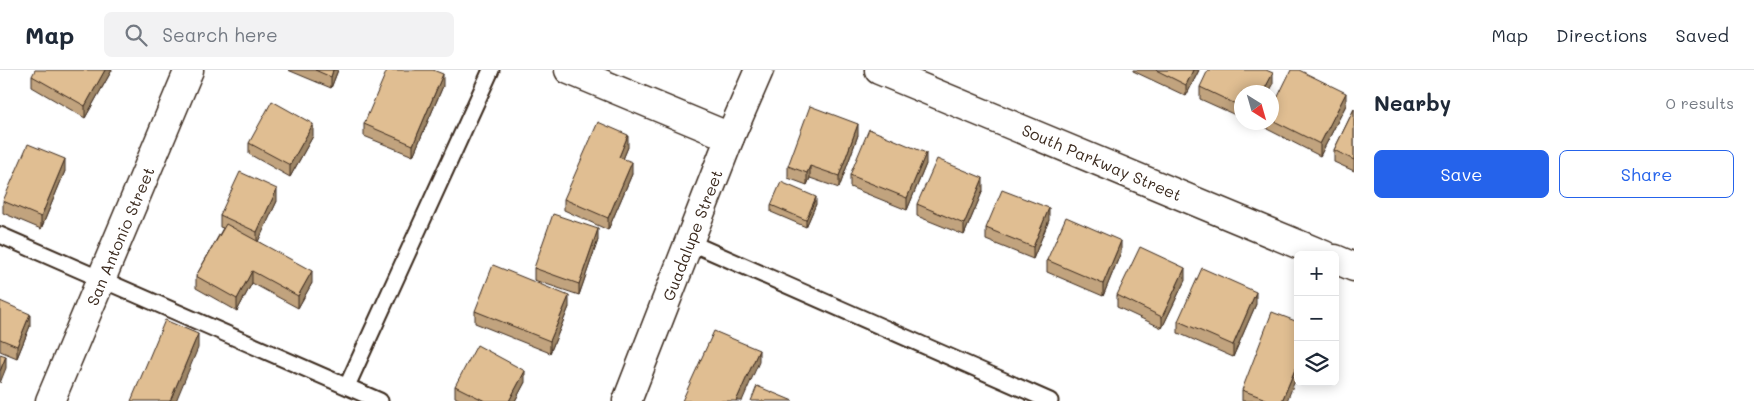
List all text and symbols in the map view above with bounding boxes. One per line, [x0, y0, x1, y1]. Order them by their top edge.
search box [104, 12, 454, 57]
text: Map [25, 19, 74, 50]
icon: search [122, 21, 150, 49]
text: Search here [162, 22, 278, 47]
text: Map [1491, 23, 1528, 47]
text: Directions [1556, 23, 1648, 47]
text: Saved [1676, 23, 1729, 47]
north arrow [1234, 85, 1279, 130]
text: Nearby [1374, 89, 1451, 116]
text: 0 results [1666, 92, 1734, 113]
street label: South Parkway Street [1019, 119, 1185, 205]
button: Save [1374, 150, 1549, 198]
button: Share [1559, 150, 1734, 198]
street label: San Antonio Street [81, 163, 159, 309]
street label: Guadalupe Street [657, 166, 727, 304]
map controls [1294, 251, 1339, 386]
button: + [1294, 251, 1339, 296]
button: − [1294, 296, 1339, 341]
button: layers [1294, 341, 1339, 386]

